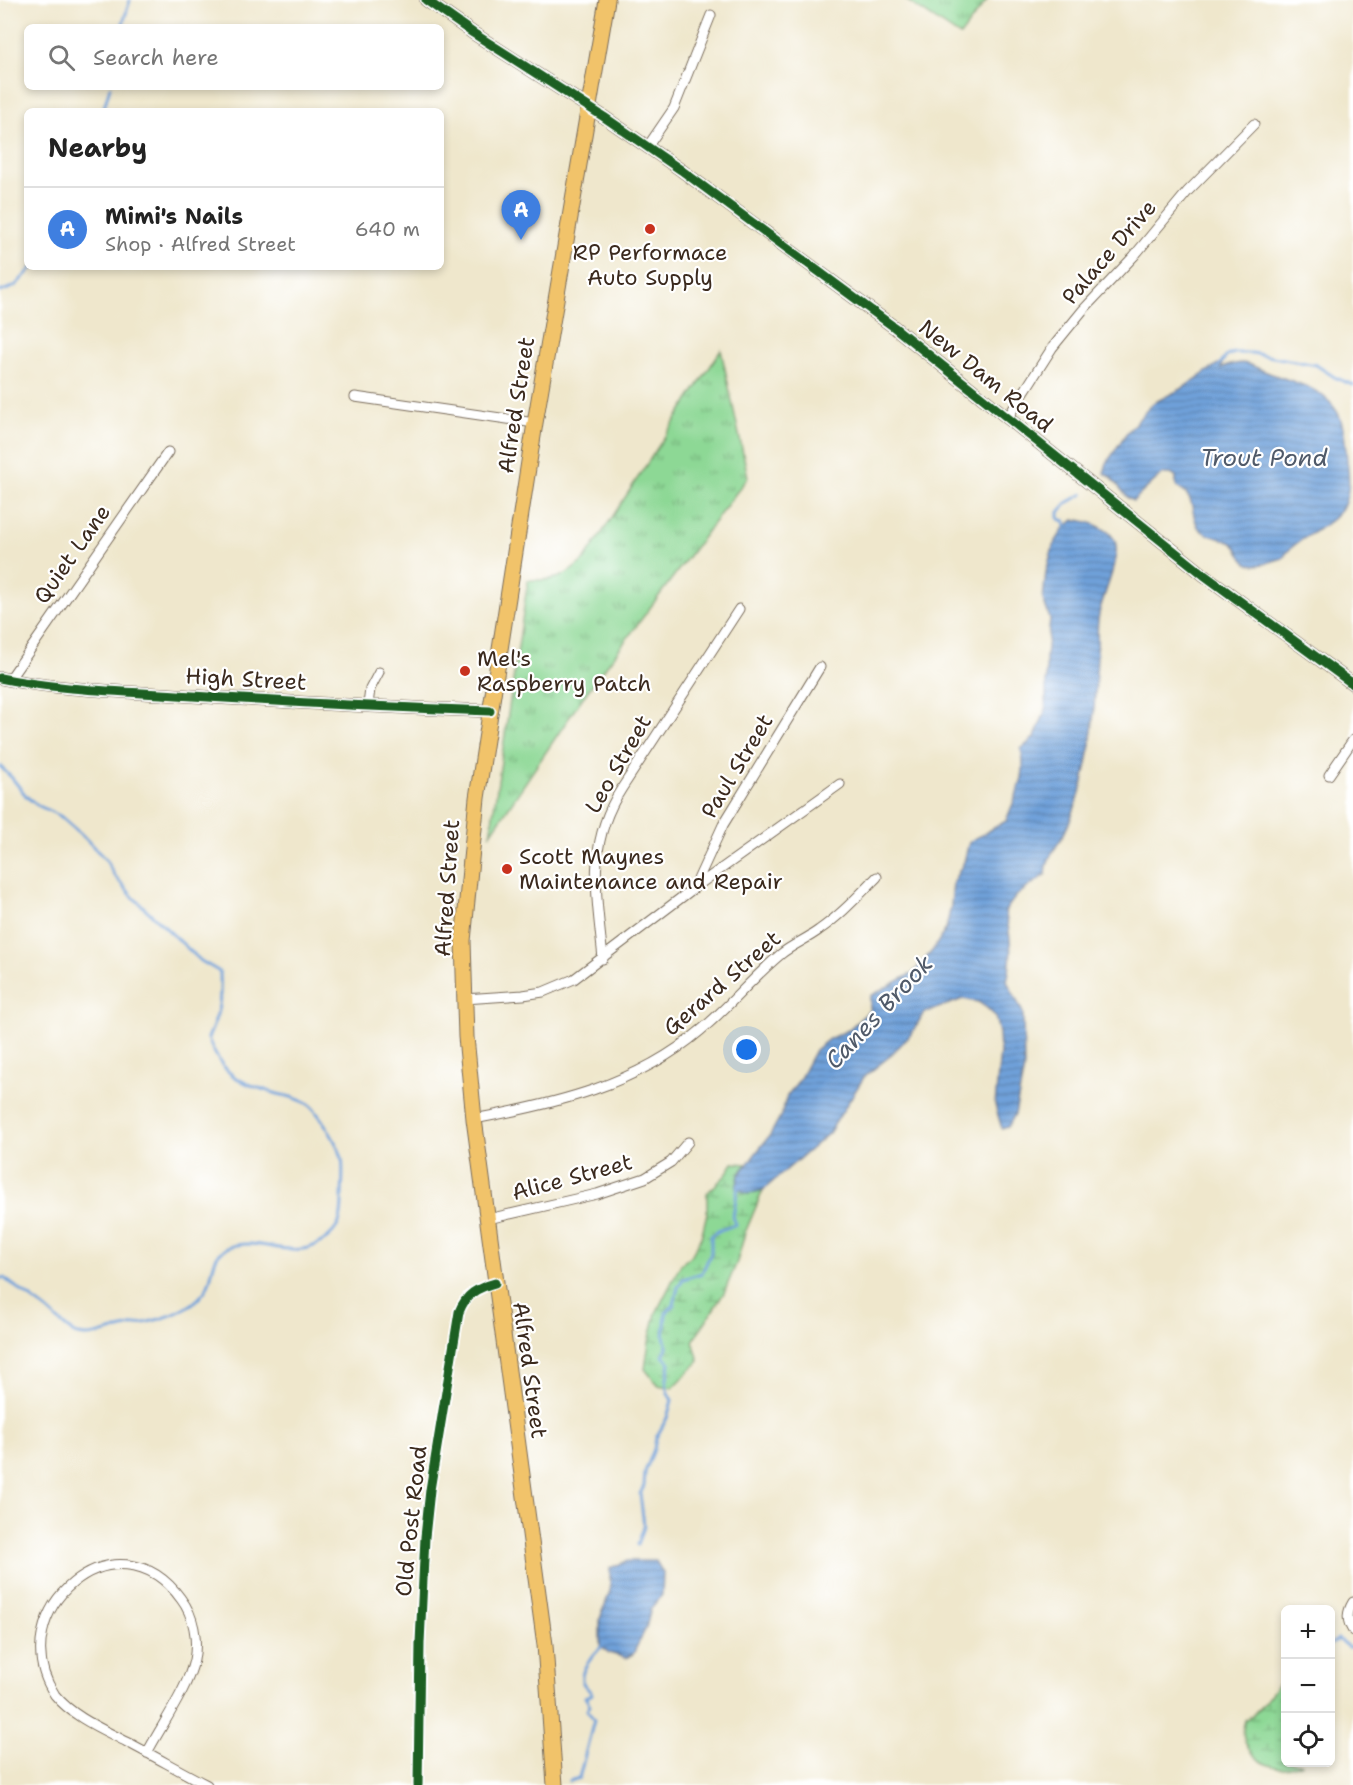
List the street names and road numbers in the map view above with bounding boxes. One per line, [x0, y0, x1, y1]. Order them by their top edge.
street label: Palace Drive [1055, 193, 1163, 311]
street label: New Dam Road [913, 313, 1059, 439]
street label: Alfred Street [491, 335, 541, 475]
street label: Quiet Lane [27, 499, 117, 609]
street label: High Street [185, 661, 307, 697]
street label: Paul Street [694, 708, 780, 824]
street label: Leo Street [578, 709, 658, 819]
street label: Alfred Street [428, 818, 466, 958]
street label: Gerard Street [657, 924, 787, 1042]
street label: Alice Street [509, 1147, 635, 1207]
street label: Alfred Street [506, 1300, 554, 1440]
street label: Old Post Road [389, 1444, 433, 1598]

